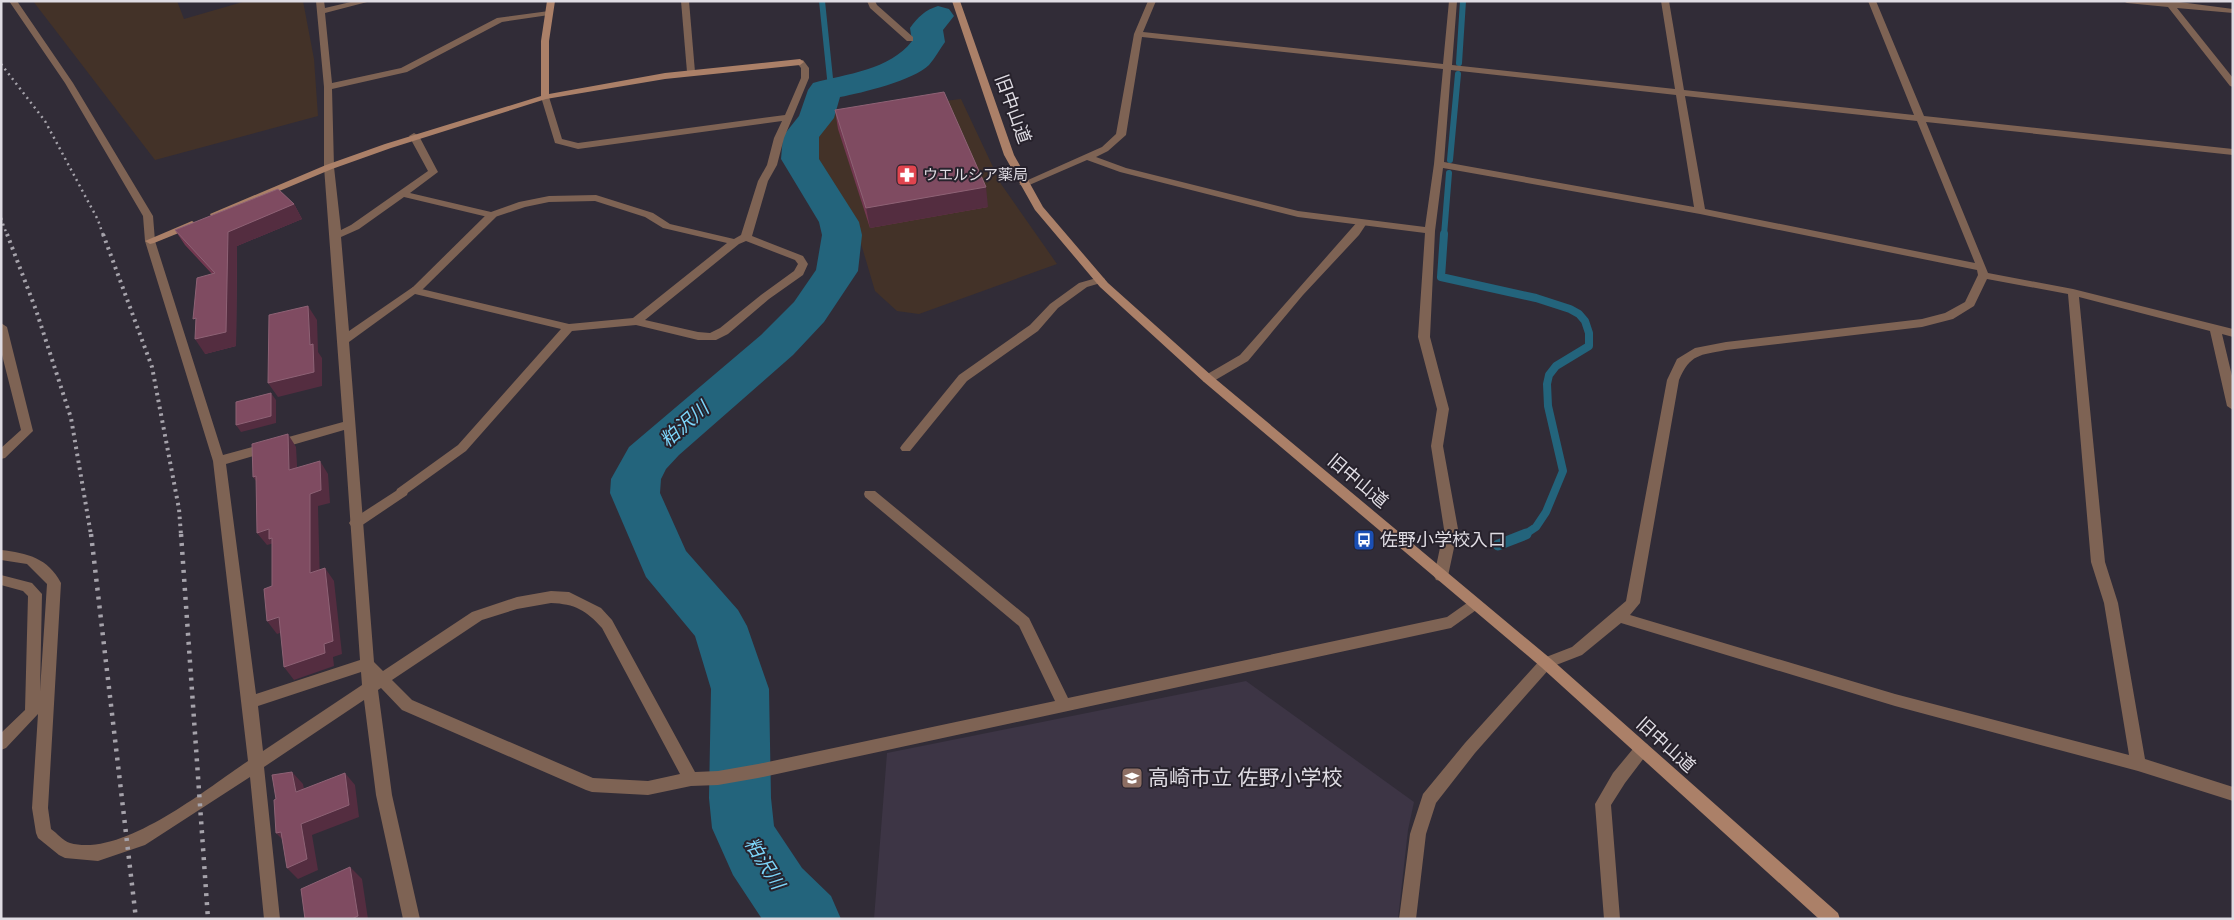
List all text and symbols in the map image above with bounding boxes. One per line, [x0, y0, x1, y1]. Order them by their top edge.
street label: 旧中山道 [990, 71, 1038, 147]
pharmacy icon: ウエルシア薬局 [895, 163, 919, 187]
place label: ウエルシア薬局 [923, 164, 1028, 184]
water label: 粕沢川 [654, 394, 716, 453]
street label: 旧中山道 [1323, 448, 1394, 513]
place label: 佐野小学校入口 [1380, 527, 1506, 551]
bus stop icon: 佐野小学校入口 [1352, 528, 1376, 552]
street label: 旧中山道 [1632, 711, 1701, 777]
place label: 高崎市立 佐野小学校 [1148, 763, 1342, 791]
school or university icon: 高崎市立 佐野小学校 [1120, 766, 1144, 790]
water label: 粕沢川 [739, 832, 792, 896]

